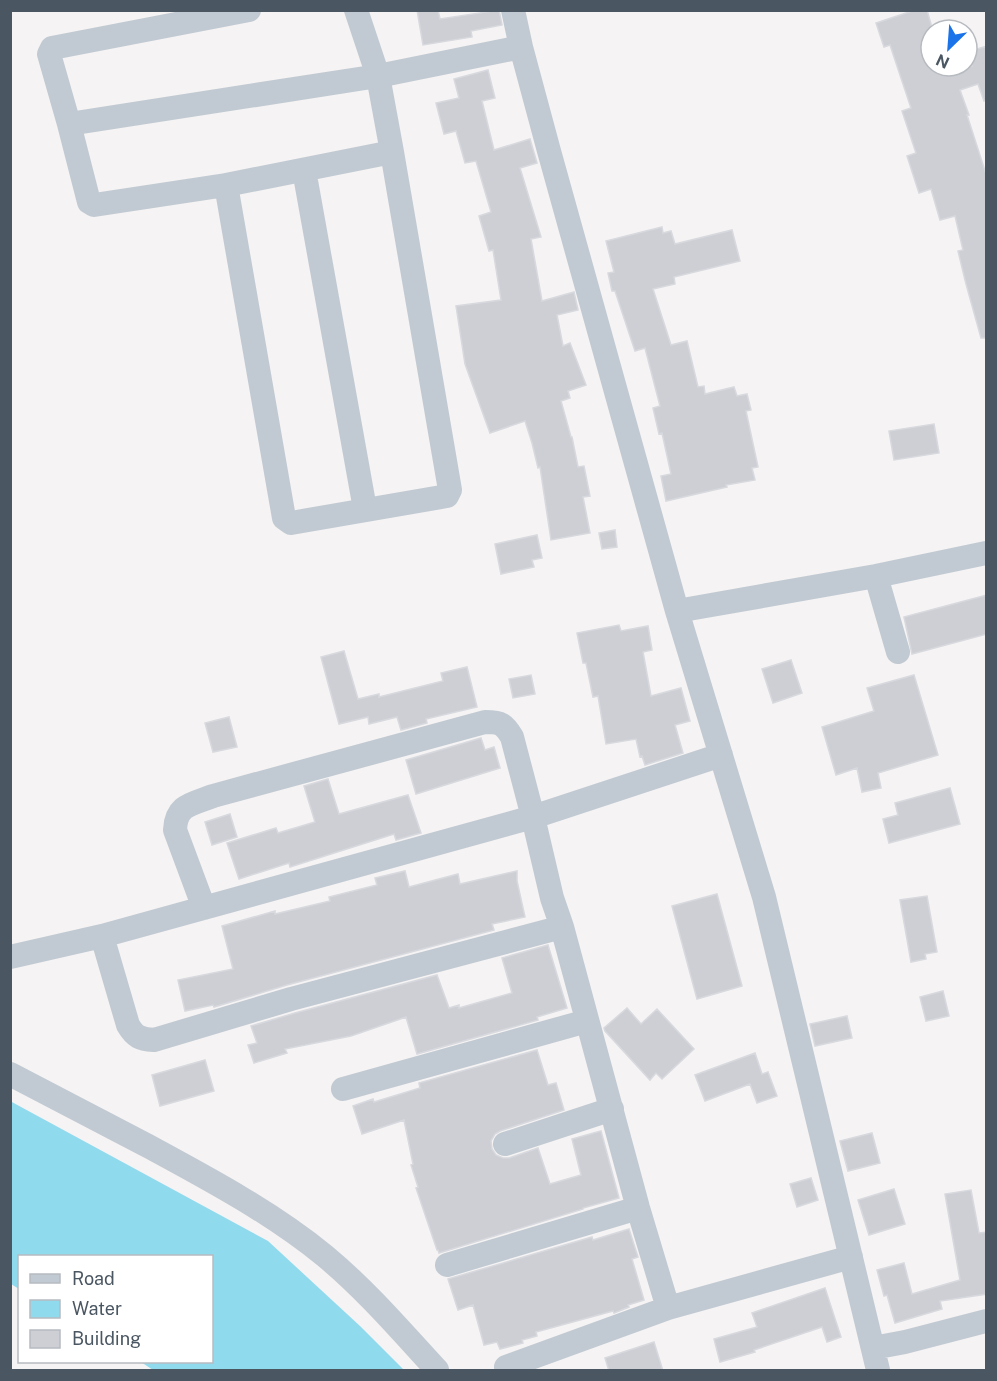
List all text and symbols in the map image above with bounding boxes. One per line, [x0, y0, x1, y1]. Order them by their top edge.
north arrow [919, 18, 979, 78]
text: N [933, 50, 953, 72]
legend [18, 1255, 213, 1363]
text: Road [72, 1268, 115, 1289]
text: Water [72, 1298, 122, 1319]
text: Building [72, 1328, 141, 1349]

